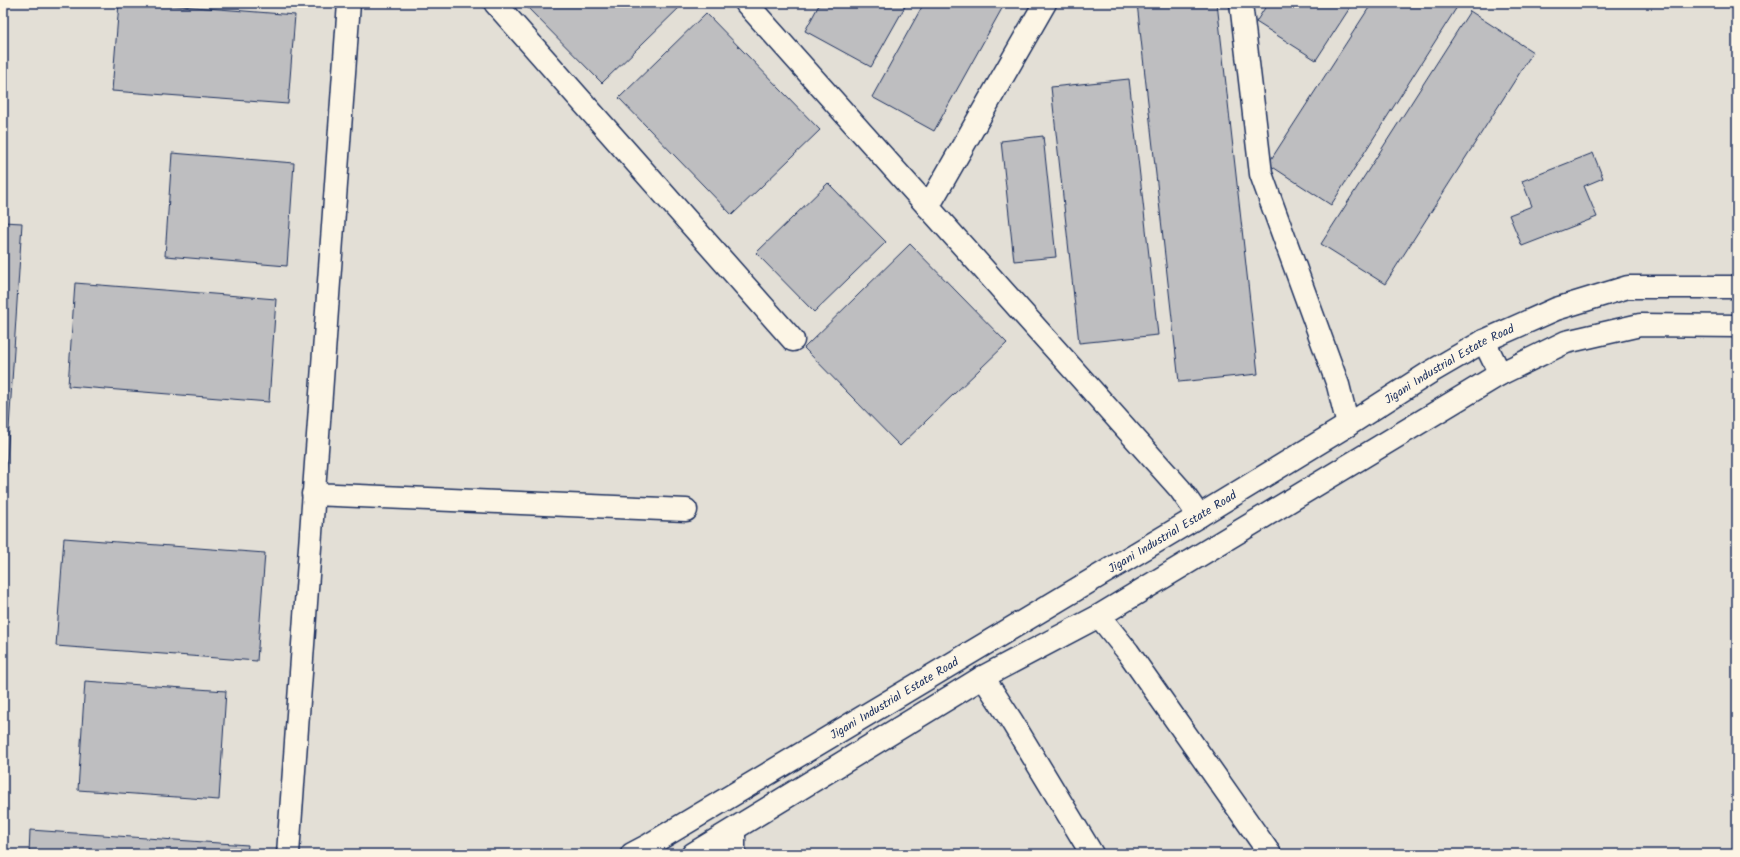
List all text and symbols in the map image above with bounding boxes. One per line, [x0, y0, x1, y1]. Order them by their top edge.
street label: Jigani Industrial Estate Road [1381, 319, 1518, 409]
street label: Jigani Industrial Estate Road [1104, 486, 1241, 578]
street label: Jigani Industrial Estate Road [826, 652, 963, 745]

